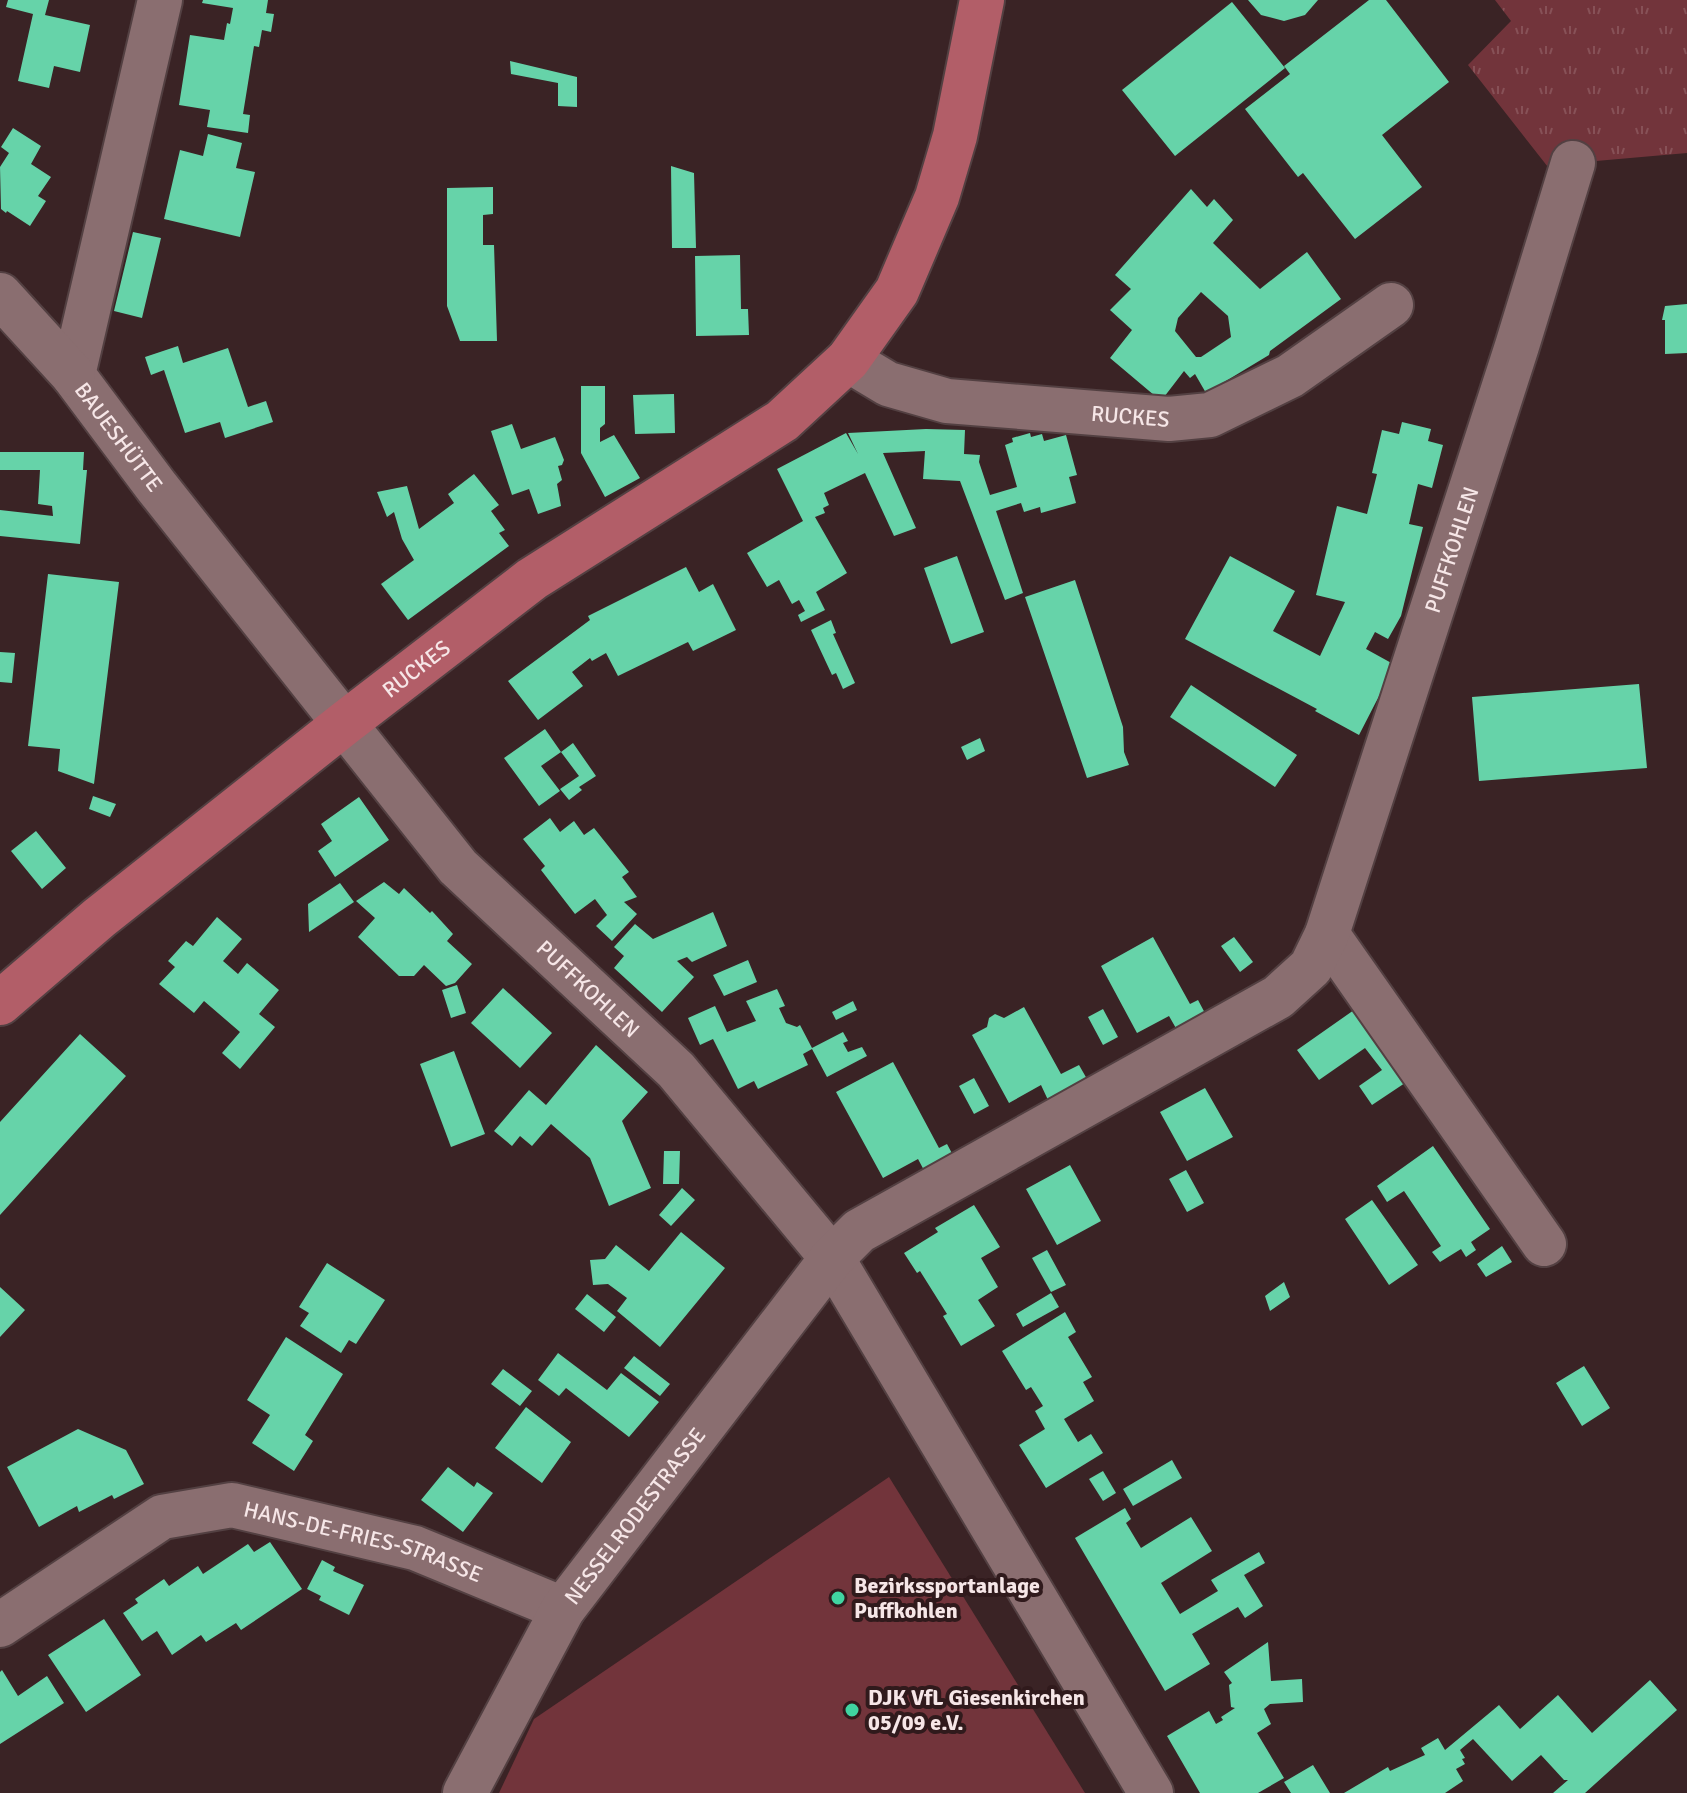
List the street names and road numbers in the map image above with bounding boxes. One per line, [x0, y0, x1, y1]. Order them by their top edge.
street label: BAUESHÜTTE [69, 377, 169, 497]
street label: RUCKES [1090, 400, 1171, 433]
street label: PUFFKOHLEN [1419, 483, 1485, 616]
street label: RUCKES [377, 634, 456, 703]
street label: PUFFKOHLEN [531, 934, 645, 1043]
street label: NESSELRODESTRASSE [559, 1422, 711, 1610]
street label: HANS-DE-FRIES-STRASSE [241, 1495, 486, 1588]

